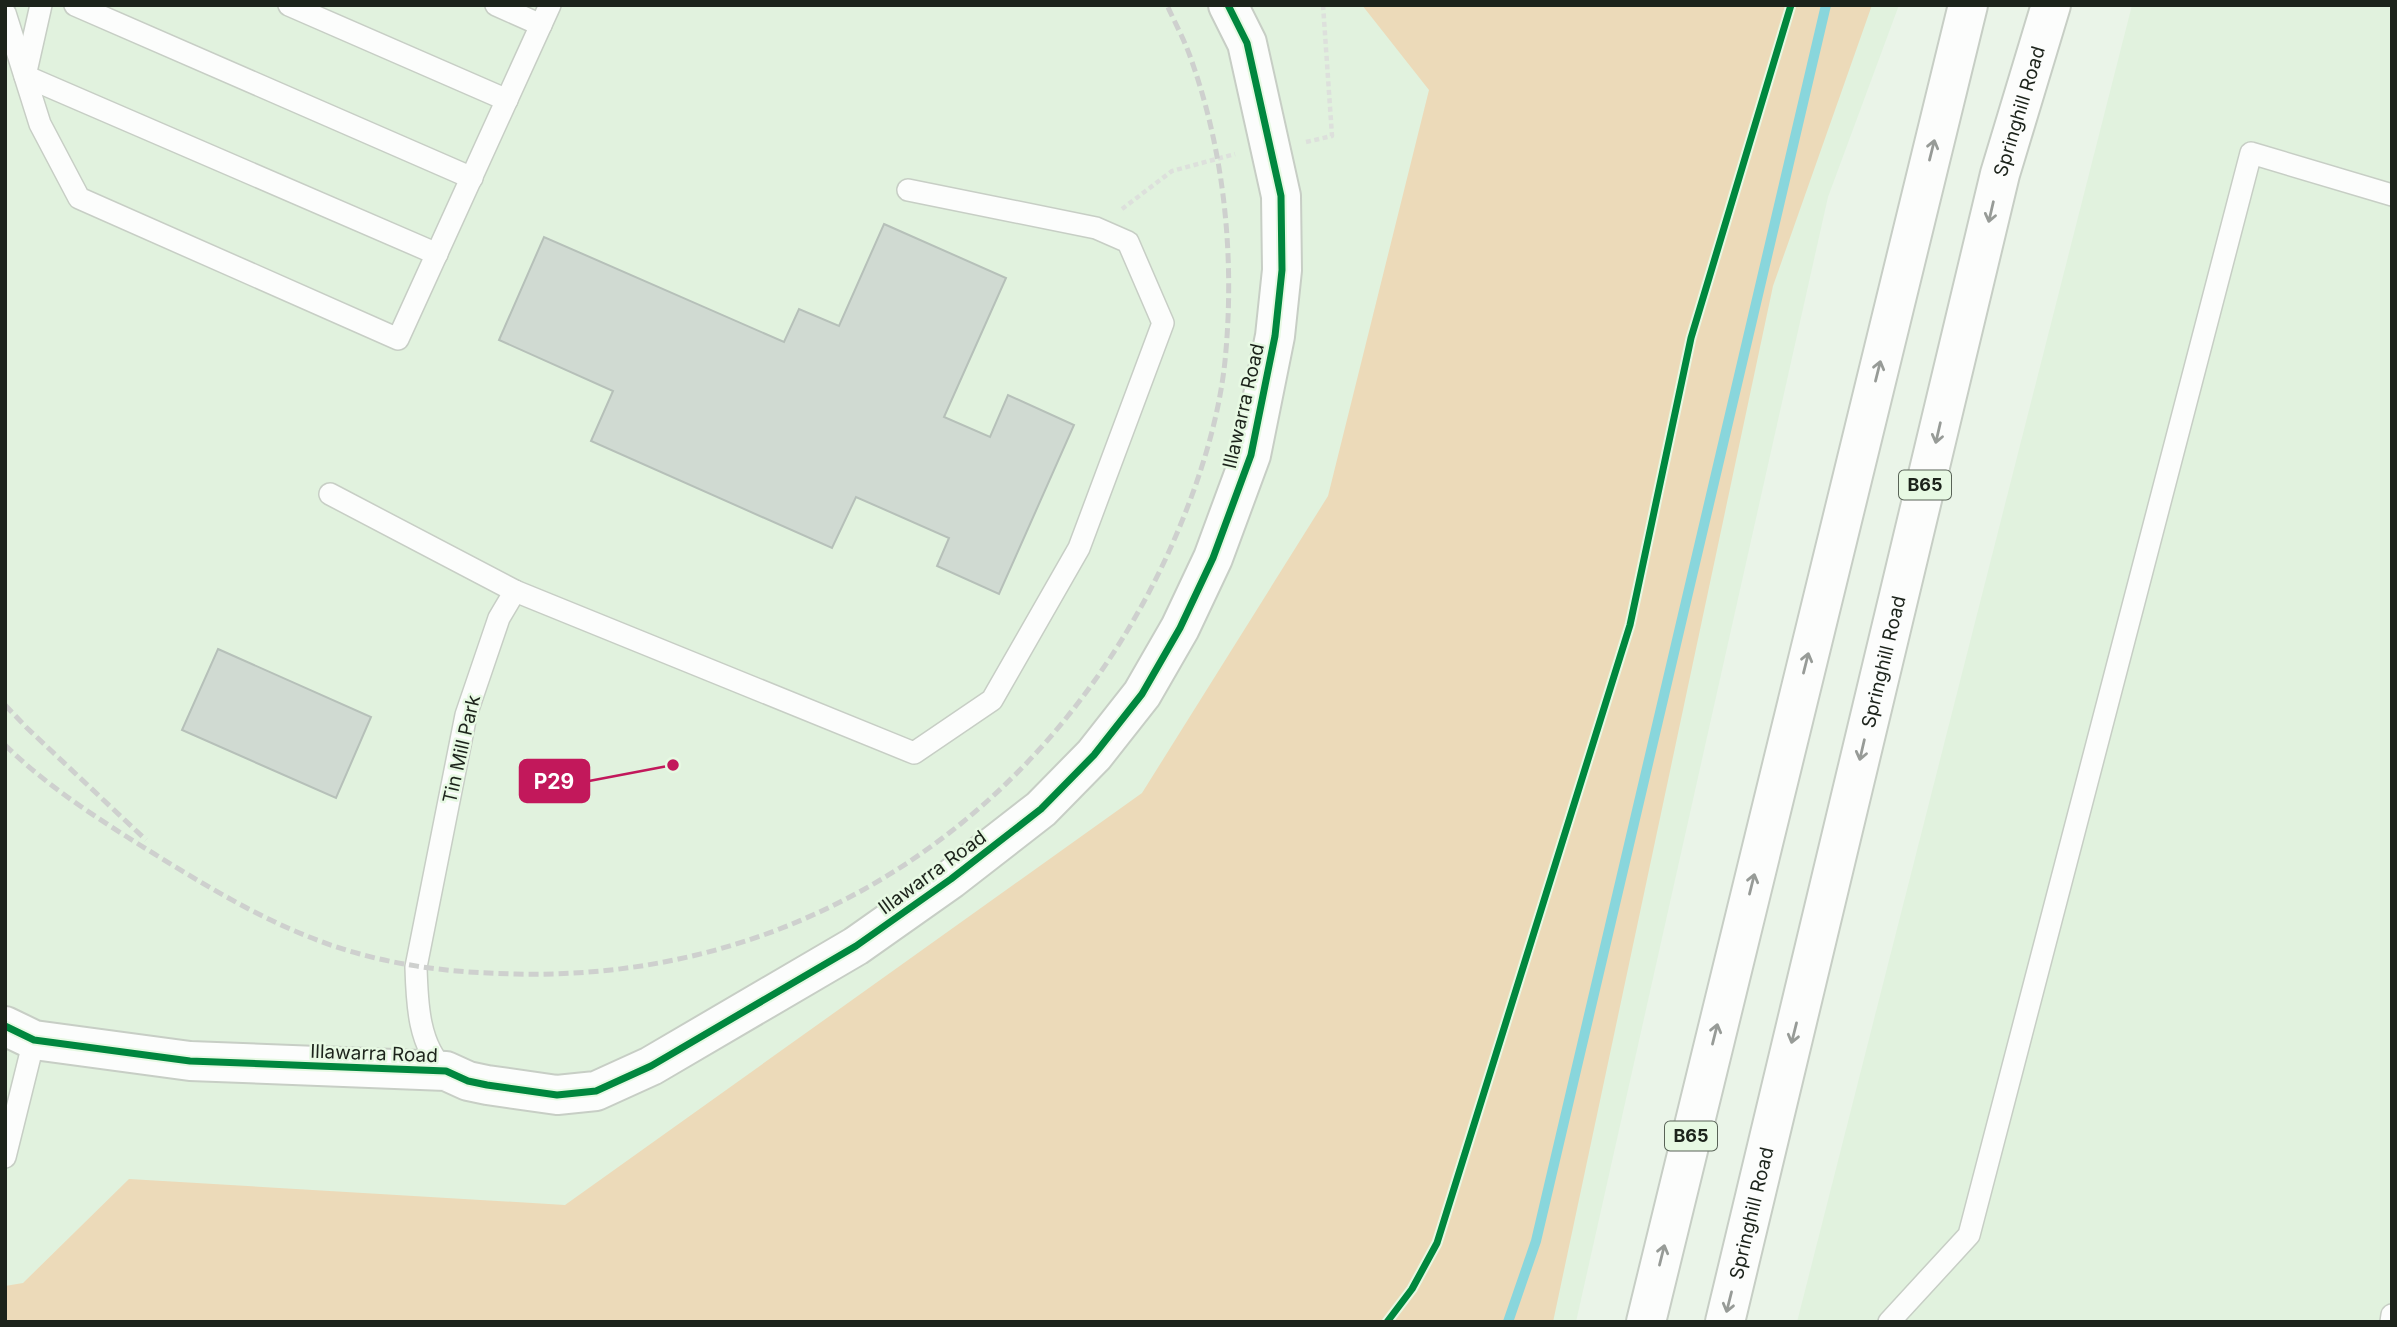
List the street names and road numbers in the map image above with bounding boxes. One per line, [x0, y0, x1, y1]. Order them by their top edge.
street label: Springhill Road [1989, 43, 2050, 179]
street label: Illawarra Road [1218, 341, 1269, 471]
road number: B65 [1899, 471, 1951, 500]
street label: Springhill Road [1857, 593, 1911, 730]
street label: Tin Mill Park [438, 692, 485, 806]
street label: Illawarra Road [874, 826, 991, 919]
street label: Illawarra Road [310, 1040, 438, 1067]
road number: B65 [1665, 1121, 1717, 1150]
street label: Springhill Road [1725, 1145, 1778, 1282]

